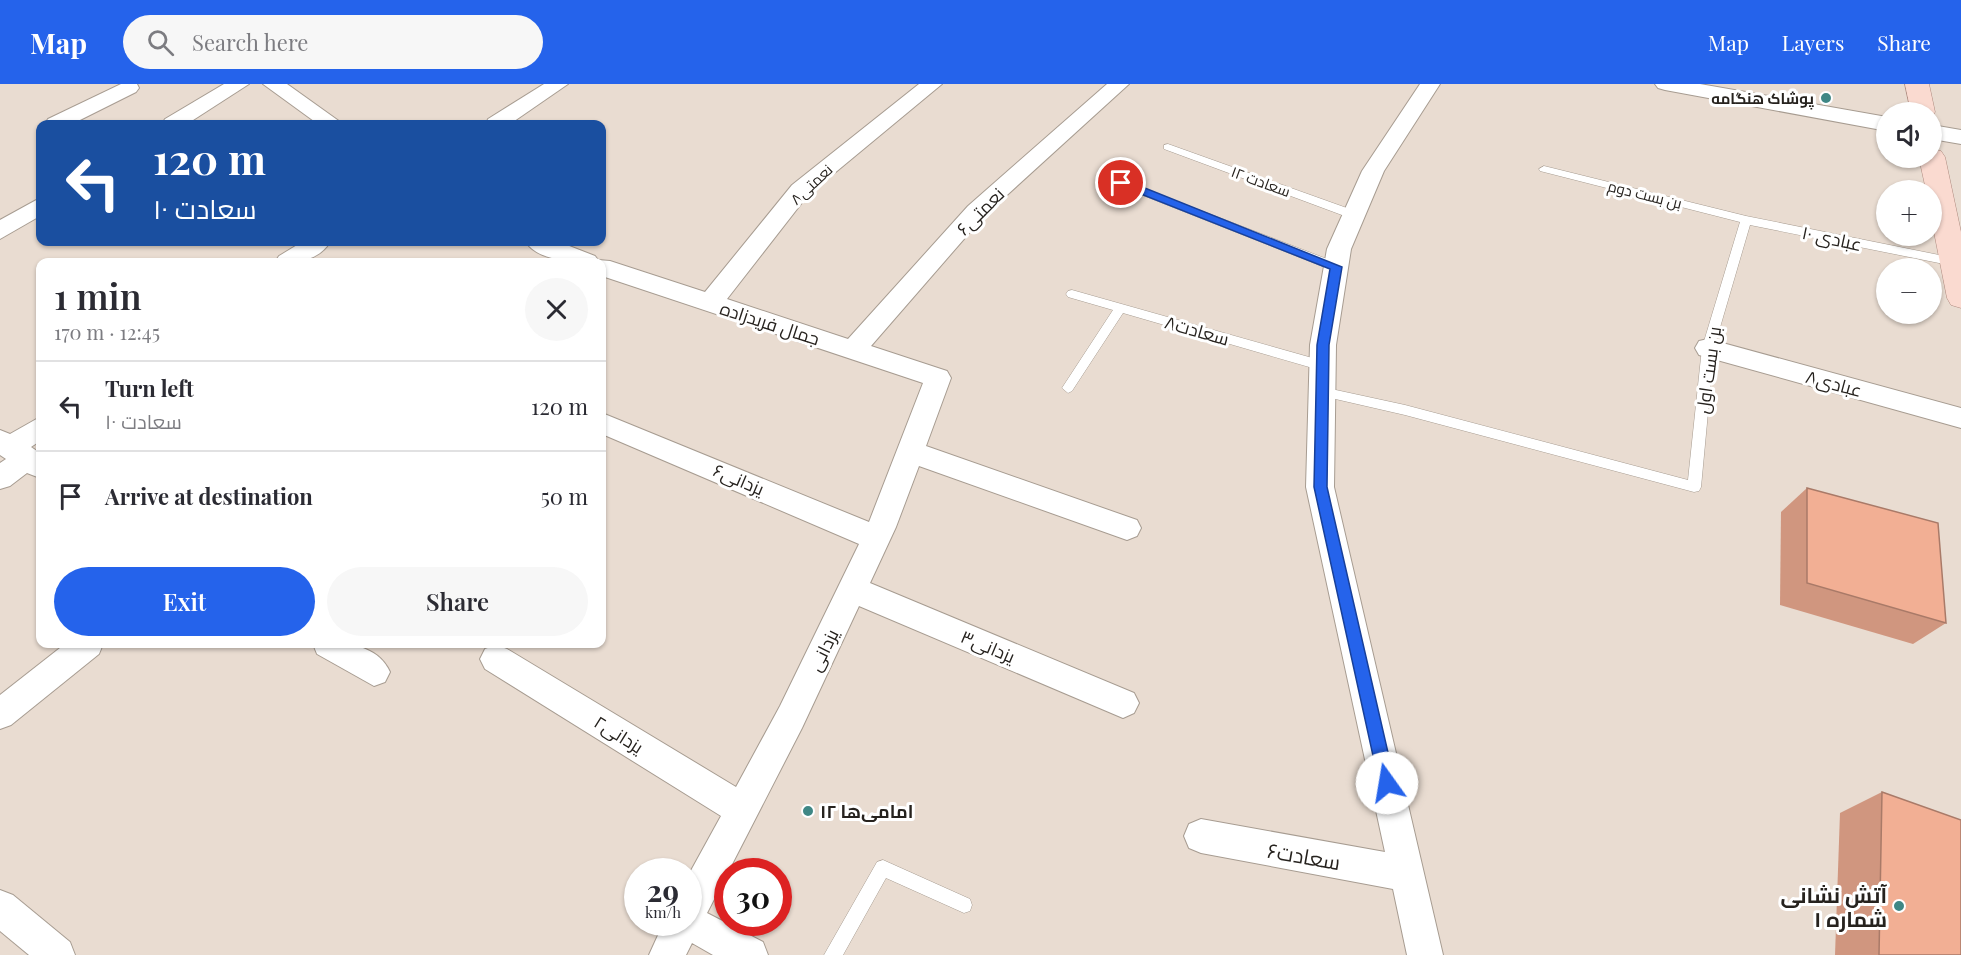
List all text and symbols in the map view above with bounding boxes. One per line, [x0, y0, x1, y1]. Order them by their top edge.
search box [123, 15, 543, 69]
text: Map [30, 24, 87, 61]
icon: search [144, 26, 177, 59]
text: Search here [192, 27, 308, 57]
text: Map [1708, 28, 1749, 56]
text: Layers [1782, 28, 1844, 56]
text: Share [1877, 28, 1931, 56]
place label: پوشاک هنگامه [1711, 88, 1815, 110]
marker: پوشاک هنگامه [1819, 91, 1833, 105]
map controls [1876, 102, 1942, 324]
button: sound [1876, 102, 1942, 168]
text: 120 m [153, 130, 266, 186]
icon: left [54, 144, 132, 222]
pin [1095, 157, 1146, 208]
street label: نعمتی۸ [786, 159, 837, 209]
street label: سعادت ۱۲ [1229, 161, 1293, 201]
icon: arrive [1104, 166, 1137, 199]
street label: بن بست دوم [1605, 175, 1684, 214]
button: + [1876, 180, 1942, 246]
street label: نعمتی۶ [951, 182, 1009, 240]
text: سعادت ۱۰ [153, 190, 257, 226]
street label: عبادی ۱۰ [1800, 220, 1864, 256]
button: − [1876, 258, 1942, 324]
text: 1 min [54, 271, 142, 319]
button: close [525, 278, 588, 341]
street label: جمال فریدزاده [717, 296, 823, 350]
street label: سعادت۸ [1162, 309, 1232, 351]
text: 170 m · 12:45 [54, 318, 160, 345]
street label: بن بست اول [1690, 325, 1726, 415]
street label: عبادی۸ [1803, 364, 1865, 402]
text: Turn left [105, 373, 194, 403]
icon: left [54, 390, 87, 423]
text: 120 m [531, 391, 588, 421]
text: سعادت ۱۰ [105, 407, 182, 434]
street label: یزدانی۶ [710, 458, 768, 500]
icon: arrive [54, 480, 87, 513]
text: Arrive at destination [105, 481, 313, 511]
text: 50 m [541, 481, 588, 511]
button: Exit [54, 567, 315, 636]
button: Share [327, 567, 588, 636]
street label: یزدانی۳ [957, 624, 1019, 668]
street label: یزدانی [802, 625, 844, 675]
street label: یزدانی۲ [590, 710, 648, 759]
position arrow [1355, 751, 1419, 815]
place label: ۱۲ امامی‌ها [820, 799, 913, 823]
marker: ۱۲ امامی‌ها [801, 804, 815, 818]
street label: سعادت۶ [1265, 835, 1343, 875]
speed limit sign: 30 [714, 858, 792, 936]
text: 29 [647, 870, 679, 910]
place label: آتش نشانی شماره ۱ [1780, 880, 1887, 932]
marker: آتش نشانی شماره ۱ [1892, 899, 1906, 913]
text: km/h [645, 902, 681, 922]

